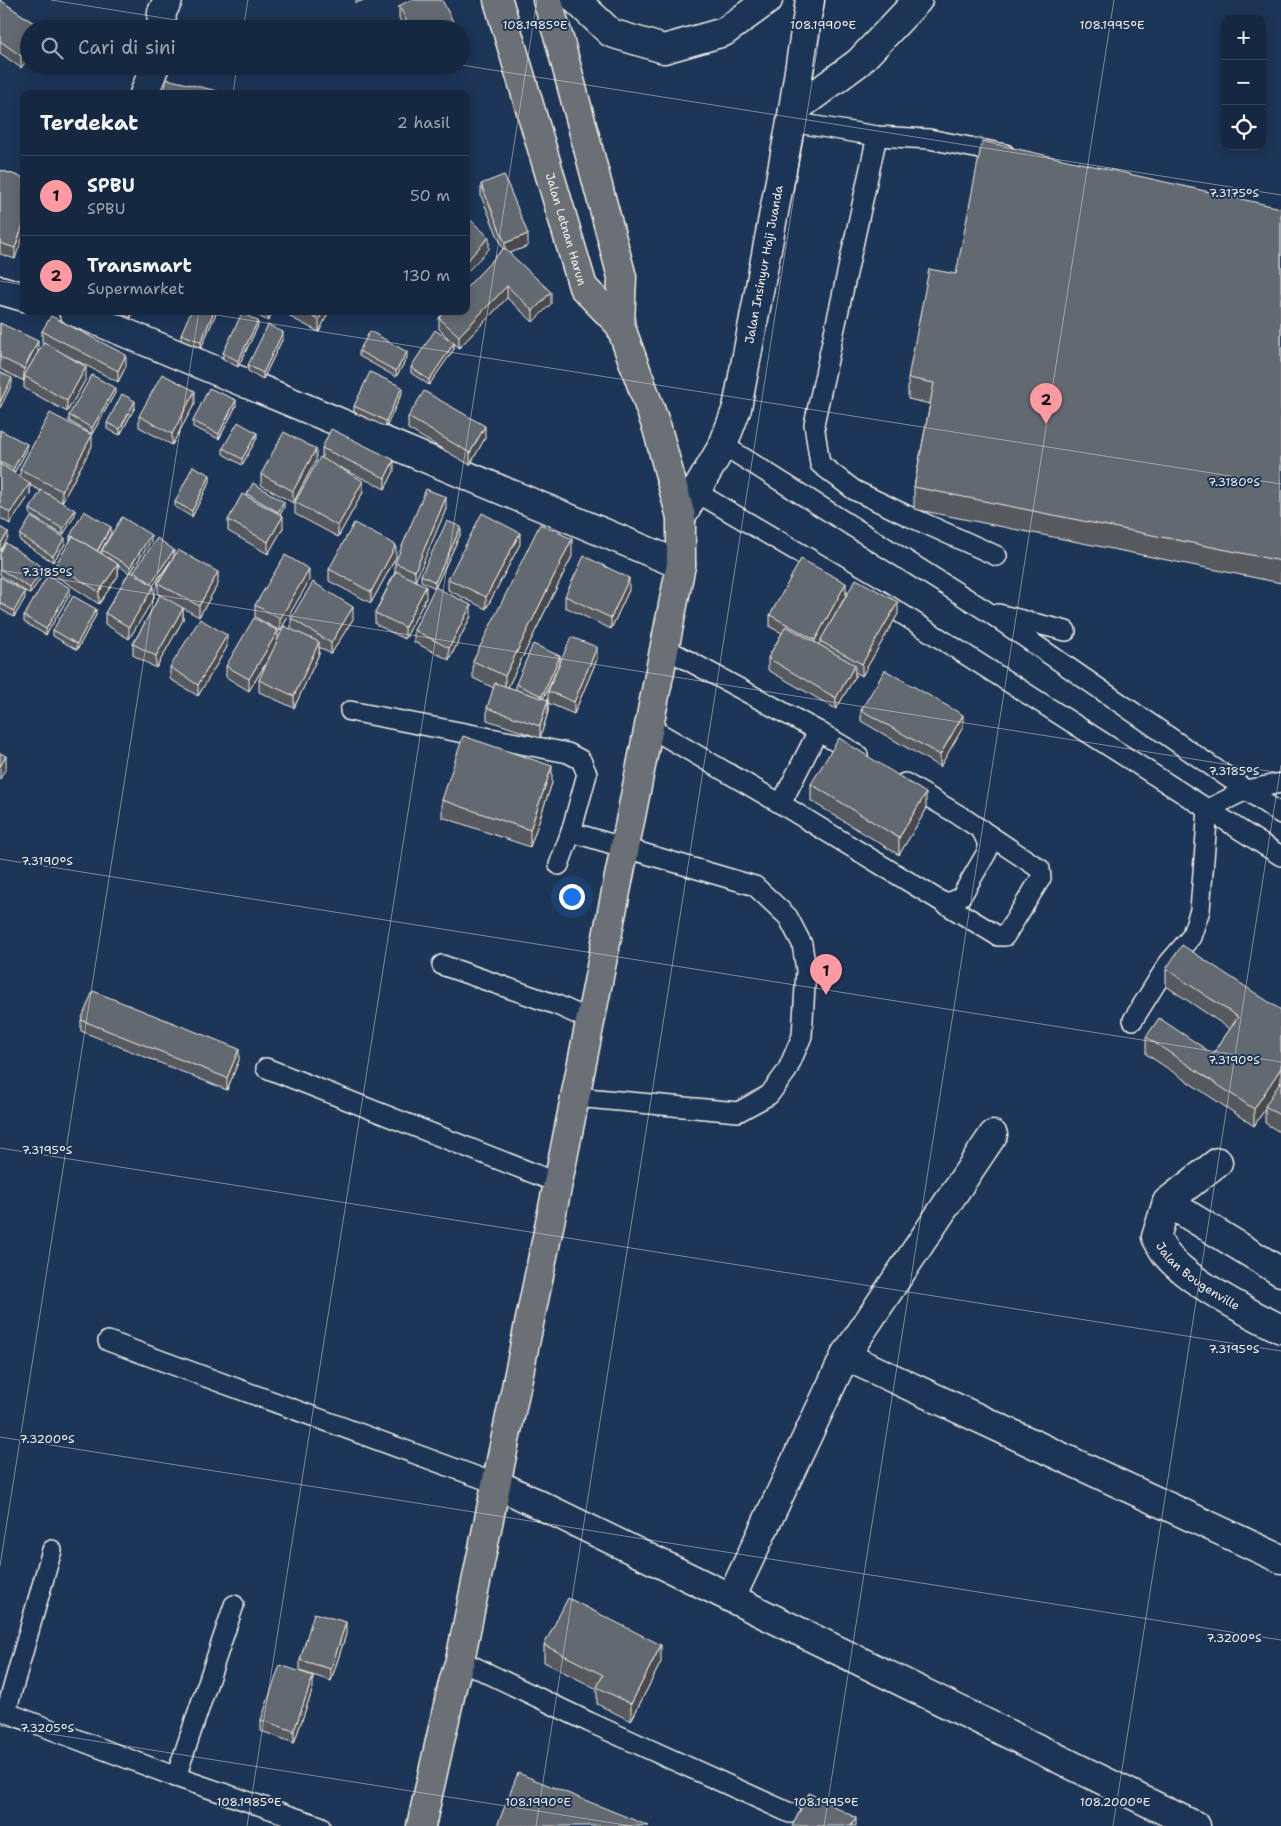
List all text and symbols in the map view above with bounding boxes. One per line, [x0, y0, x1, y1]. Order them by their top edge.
map controls [1221, 15, 1266, 150]
button: + [1221, 15, 1266, 60]
text: 108.1985°E [502, 17, 568, 33]
text: 108.1990°E [790, 17, 856, 33]
text: 108.1995°E [1080, 17, 1144, 33]
search box [20, 20, 470, 75]
icon: search [38, 34, 66, 62]
text: Cari di sini [78, 35, 176, 60]
button: − [1221, 60, 1266, 105]
button: locate [1221, 105, 1266, 150]
text: Terdekat [40, 109, 138, 137]
text: 2 hasil [397, 112, 450, 133]
street label: Jalan Letnan Harun [542, 171, 590, 287]
text: SPBU [87, 173, 135, 198]
street label: Jalan Insinyur Haji Juanda [741, 183, 787, 345]
text: 1 [52, 185, 60, 206]
text: 50 m [410, 185, 450, 206]
text: 7.3175°S [1209, 185, 1260, 201]
text: SPBU [87, 198, 125, 219]
text: Transmart [87, 253, 192, 278]
text: 2 [50, 265, 62, 286]
text: 130 m [403, 265, 450, 286]
text: Supermarket [87, 278, 184, 299]
pin: 2 [1030, 383, 1062, 424]
text: 7.3180°S [1208, 474, 1260, 490]
text: 7.3185°S [21, 564, 73, 580]
text: 7.3185°S [1208, 763, 1260, 779]
text: 7.3190°S [21, 853, 73, 869]
your location [559, 884, 585, 910]
pin: 1 [810, 954, 842, 995]
text: 7.3190°S [1208, 1052, 1260, 1068]
text: 7.3195°S [22, 1142, 73, 1158]
street label: Jalan Bougenville [1152, 1239, 1243, 1314]
text: 7.3195°S [1209, 1341, 1260, 1357]
text: 7.3200°S [19, 1431, 75, 1447]
text: 7.3200°S [1206, 1630, 1262, 1646]
text: 7.3205°S [20, 1720, 74, 1736]
text: 108.1985°E [216, 1794, 282, 1810]
text: 108.1990°E [505, 1794, 571, 1810]
text: 108.1995°E [794, 1794, 858, 1810]
text: 108.2000°E [1080, 1794, 1150, 1810]

